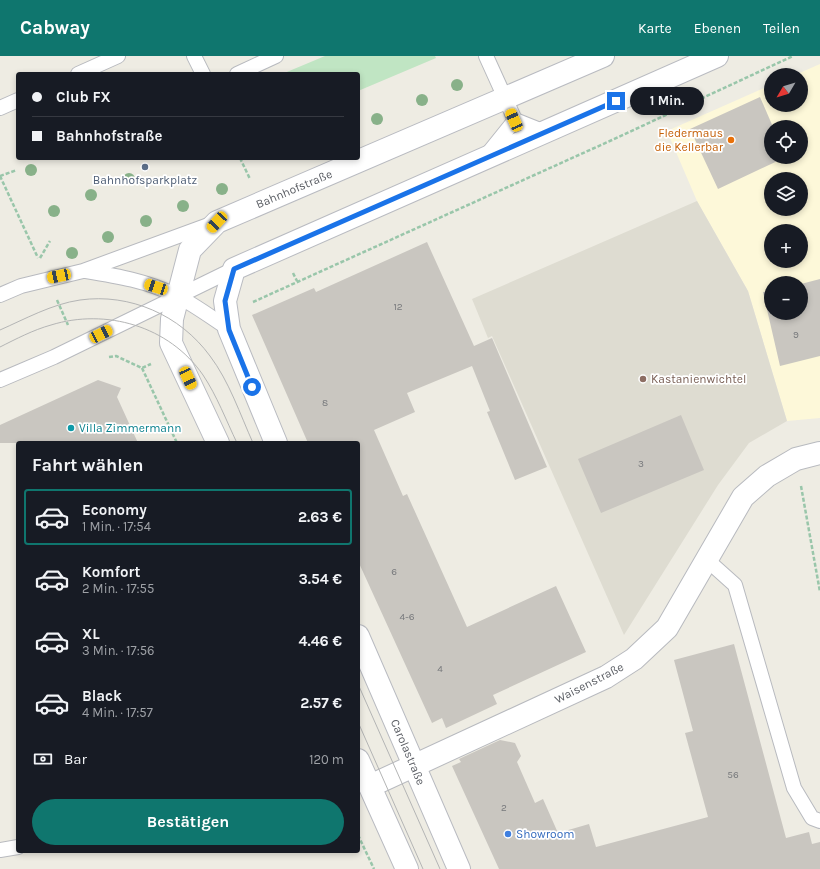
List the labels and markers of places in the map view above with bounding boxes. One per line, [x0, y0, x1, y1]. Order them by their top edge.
place label: Fledermaus die Kellerbar [655, 126, 724, 154]
marker: Fledermaus die Kellerbar [726, 135, 736, 145]
marker: Bahnhofsparkplatz [140, 162, 150, 172]
place label: Bahnhofsparkplatz [93, 173, 197, 187]
place label: Kastanienwichtel [651, 372, 746, 386]
marker: Kastanienwichtel [638, 374, 648, 384]
place label: Villa Zimmermann [79, 421, 181, 435]
marker: Villa Zimmermann [66, 423, 76, 433]
place label: Showroom [516, 827, 574, 841]
marker: Showroom [503, 829, 513, 839]

